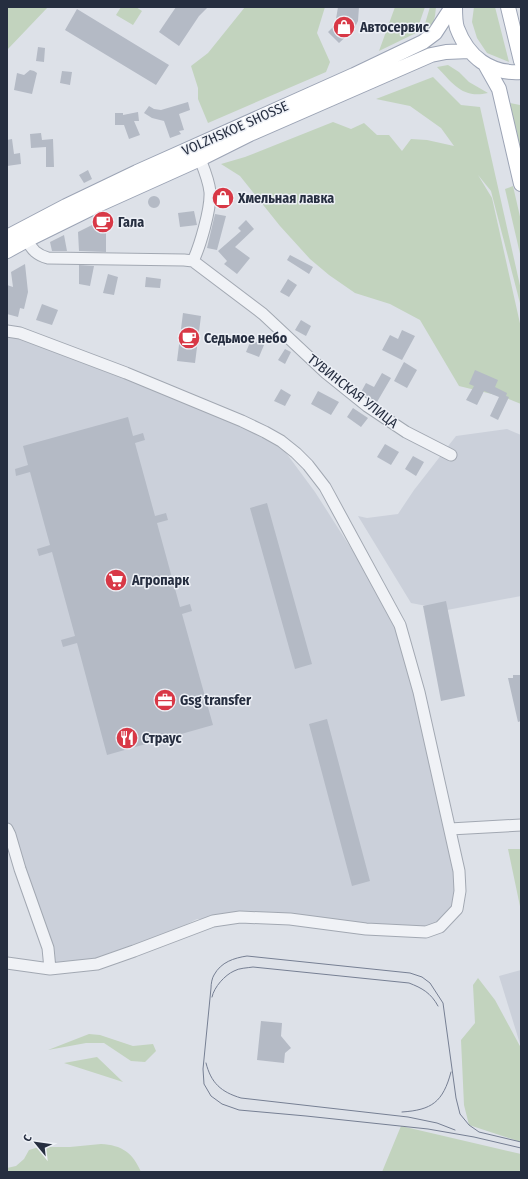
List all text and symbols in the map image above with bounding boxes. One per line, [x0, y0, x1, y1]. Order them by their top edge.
shop icon: Автосервис [331, 14, 357, 40]
place label: Автосервис [359, 19, 430, 36]
street label: VOLZHSKOE SHOSSE [179, 97, 291, 159]
shop icon: Хмельная лавка [210, 185, 236, 211]
place label: Хмельная лавка [237, 190, 334, 207]
cafe icon: Гала [90, 209, 116, 235]
place label: Гала [118, 214, 144, 231]
cafe icon: Седьмое небо [176, 325, 202, 351]
place label: Седьмое небо [204, 330, 288, 347]
street label: ТУВИНСКАЯ УЛИЦА [304, 351, 402, 432]
supermarket icon: Агропарк [103, 567, 129, 593]
place label: Агропарк [131, 572, 190, 589]
office icon: Gsg transfer [152, 687, 178, 713]
place label: Gsg transfer [180, 692, 252, 709]
restaurant icon: Страус [114, 725, 140, 751]
place label: Страус [142, 730, 183, 747]
north arrow [16, 1123, 56, 1163]
text: С [21, 1133, 35, 1144]

